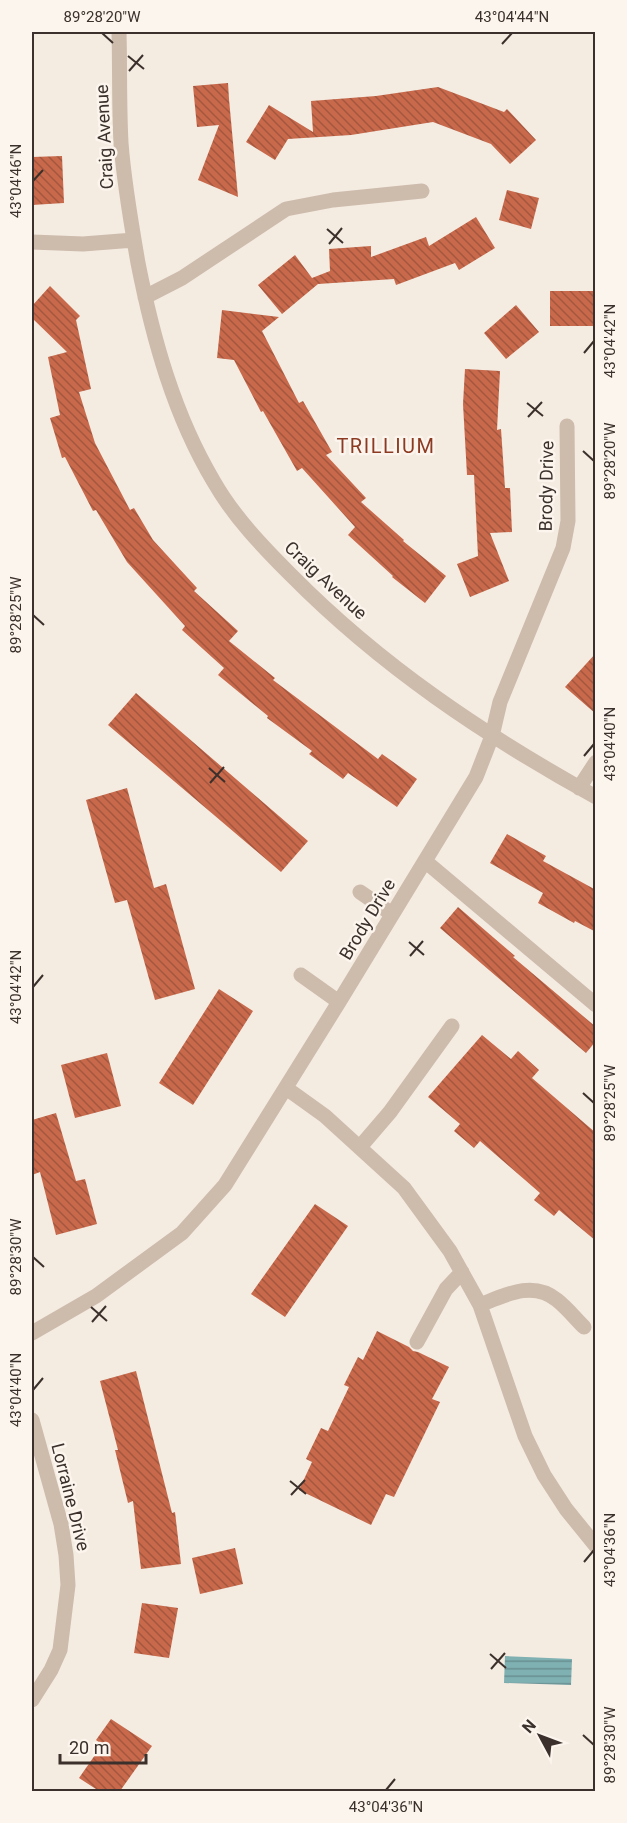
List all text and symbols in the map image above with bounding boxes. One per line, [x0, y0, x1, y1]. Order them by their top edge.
text: 89°28'20"W [64, 8, 140, 26]
text: 43°04'44"N [475, 8, 549, 26]
street label: Craig Avenue [91, 84, 117, 190]
text: 43°04'46"N [7, 144, 25, 218]
text: 43°04'42"N [601, 304, 619, 378]
text: 89°28'20"W [601, 423, 619, 499]
district label: TRILLIUM [336, 434, 436, 458]
street label: Brody Drive [535, 440, 557, 532]
street label: Craig Avenue [280, 536, 372, 624]
text: 89°28'25"W [7, 577, 25, 653]
text: 43°04'40"N [601, 707, 619, 781]
street label: Brody Drive [335, 875, 399, 963]
text: 43°04'42"N [7, 950, 25, 1024]
text: 89°28'25"W [601, 1065, 619, 1141]
text: 89°28'30"W [7, 1219, 25, 1295]
text: 43°04'40"N [7, 1353, 25, 1427]
street label: Lorraine Drive [47, 1441, 95, 1553]
text: 43°04'36"N [601, 1513, 619, 1587]
north arrow [510, 1706, 570, 1766]
text: 89°28'30"W [601, 1707, 619, 1783]
text: N [518, 1716, 540, 1737]
scale bar [60, 1727, 146, 1765]
text: 20 m [69, 1737, 109, 1758]
text: 43°04'36"N [349, 1798, 423, 1816]

